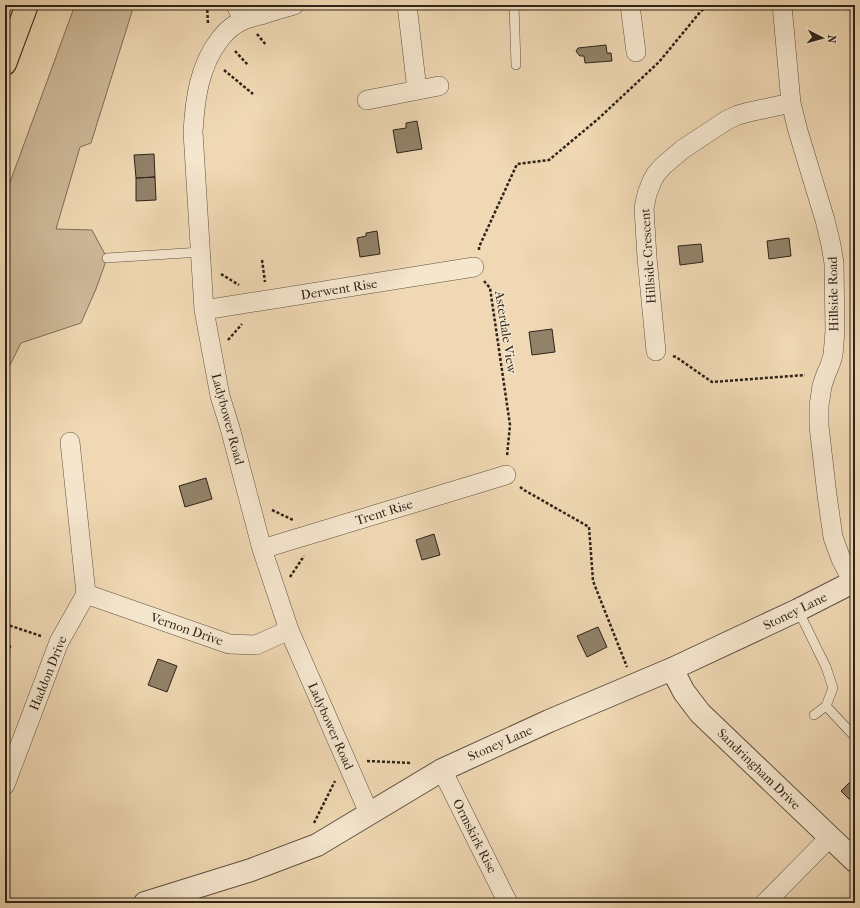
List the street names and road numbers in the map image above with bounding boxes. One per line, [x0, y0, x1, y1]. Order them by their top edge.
street label: Hillside Crescent [637, 207, 659, 304]
street label: Hillside Road [825, 255, 841, 332]
street label: Derwent Rise [300, 275, 379, 302]
street label: Asterdale View [492, 289, 520, 375]
street label: Ladybower Road [209, 372, 248, 467]
street label: Trent Rise [354, 496, 415, 528]
street label: Stoney Lane [761, 589, 830, 633]
street label: Vernon Drive [148, 609, 226, 649]
street label: Haddon Drive [26, 633, 70, 712]
street label: Ladybower Road [305, 680, 357, 773]
street label: Stoney Lane [465, 722, 535, 764]
street label: Sandringham Drive [714, 725, 804, 813]
street label: Ormskirk Rise [450, 796, 500, 876]

